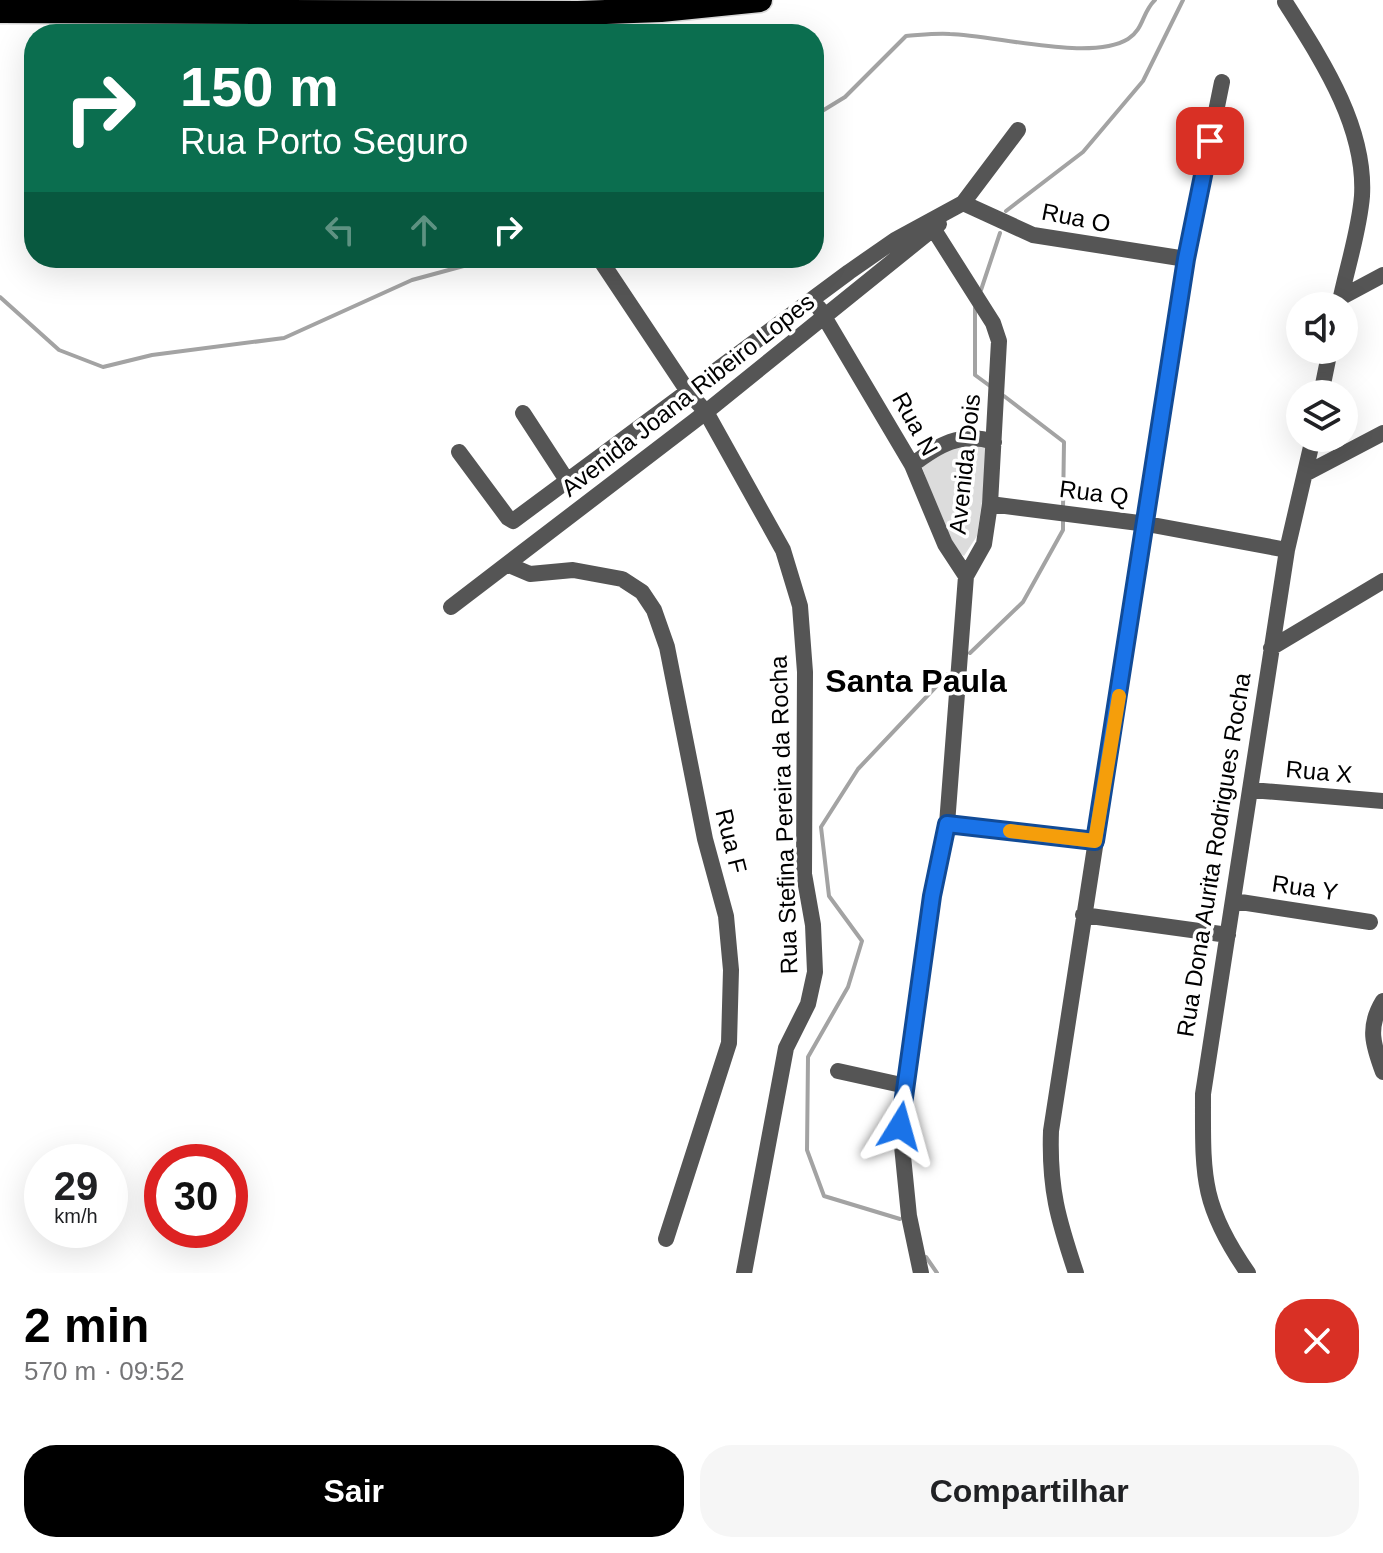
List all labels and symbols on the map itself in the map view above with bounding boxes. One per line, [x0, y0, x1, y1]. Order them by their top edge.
pin [1176, 107, 1244, 175]
street label: Rua O [1039, 198, 1113, 237]
street label: Avenida Joana Ribeiro Lopes [556, 288, 819, 502]
street label: Rua N [887, 387, 944, 460]
street label: Avenida Dois [944, 392, 985, 535]
street label: Rua Q [1058, 475, 1130, 510]
street label: Rua Stefina Pereira da Rocha [764, 655, 803, 975]
district label: Santa Paula [825, 663, 1007, 699]
street label: Rua Dona Aurita Rodrigues Rocha [1171, 670, 1256, 1039]
street label: Rua X [1285, 755, 1353, 788]
street label: Rua F [710, 806, 752, 876]
street label: Rua Y [1270, 870, 1340, 905]
position arrow [858, 1084, 942, 1168]
speed limit sign: 30 [144, 1144, 248, 1248]

